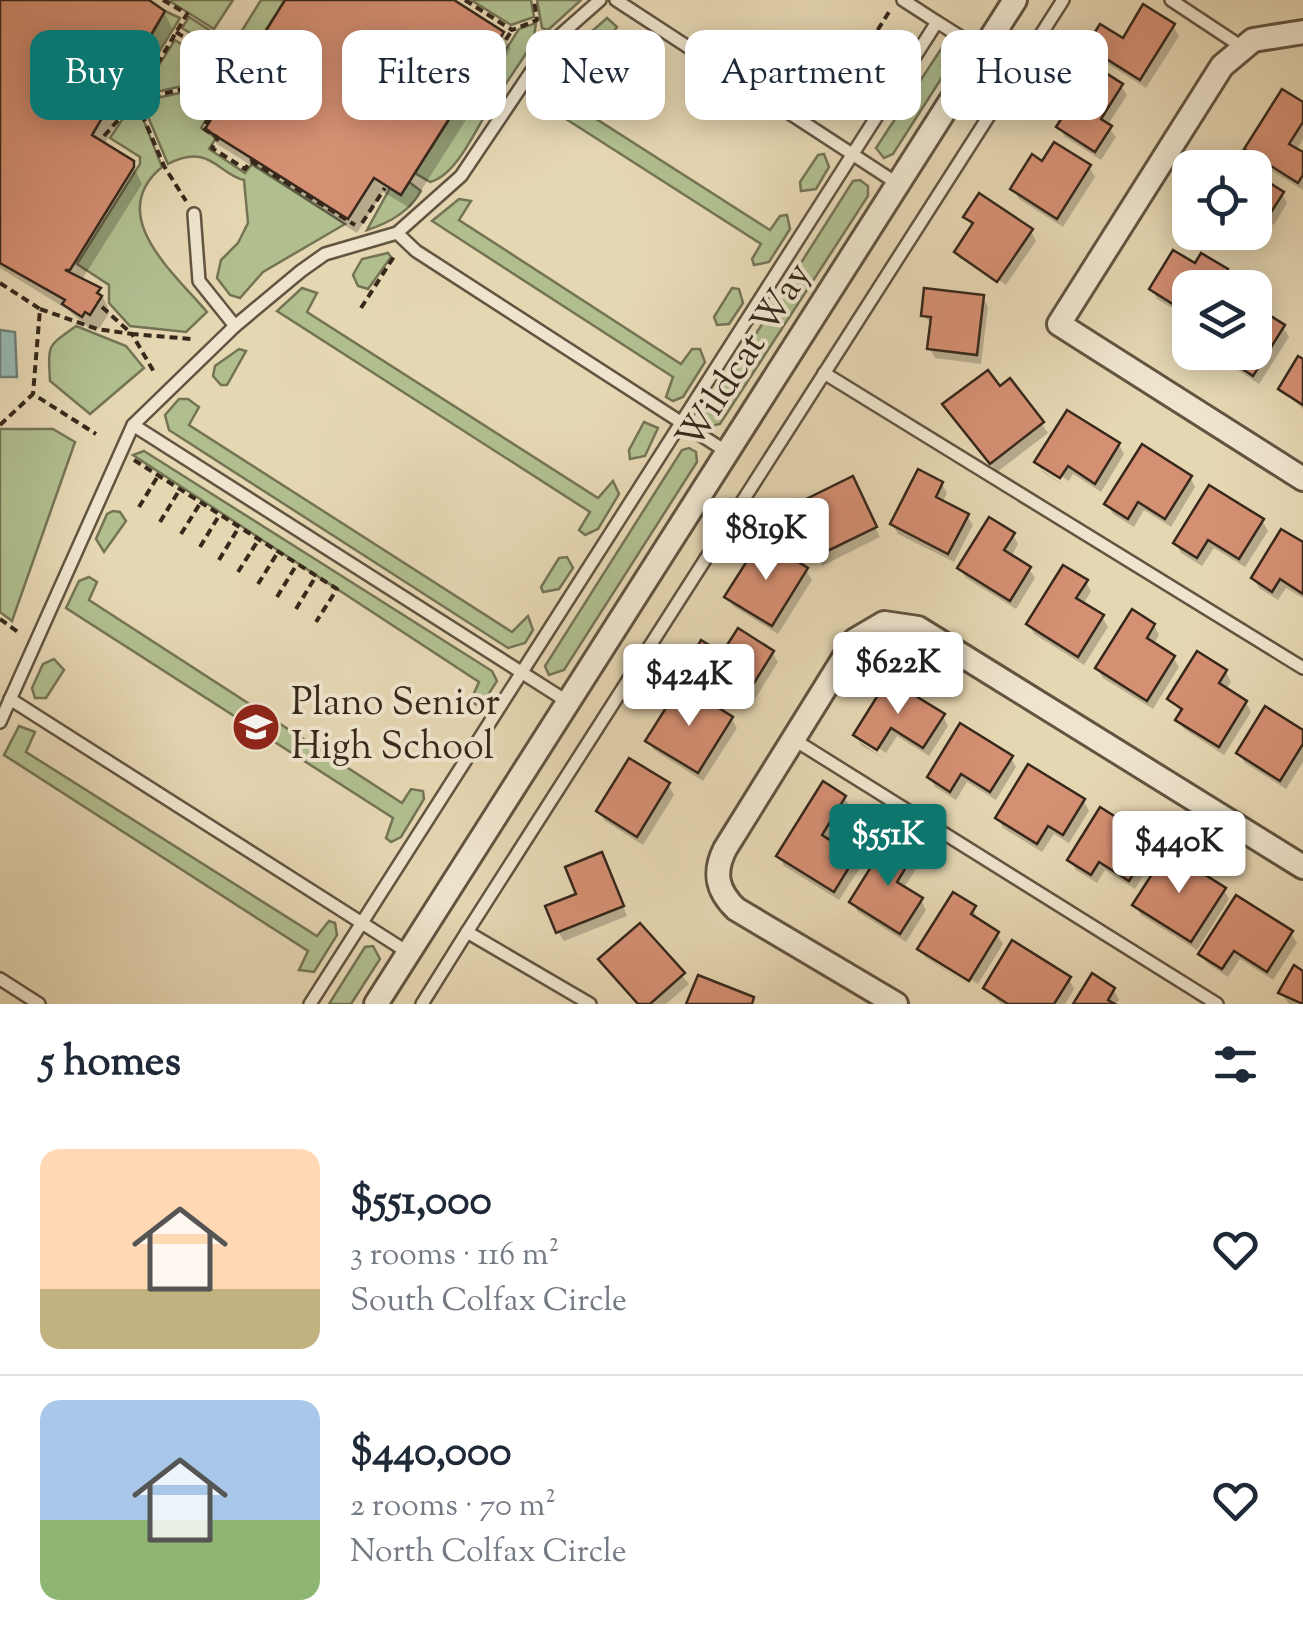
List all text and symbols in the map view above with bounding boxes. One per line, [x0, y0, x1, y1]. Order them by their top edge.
chip: Buy [30, 30, 160, 120]
chip: Rent [180, 30, 322, 120]
chip: Filters [342, 30, 506, 120]
chip: New [526, 30, 665, 120]
chip: Apartment [685, 30, 921, 120]
chip: House [941, 30, 1108, 120]
map controls [1172, 150, 1272, 370]
button: locate [1172, 150, 1272, 250]
street label: Wildcat Way [665, 253, 827, 461]
button: layers [1172, 270, 1272, 370]
pin: $819K [696, 498, 836, 583]
text: $819K [725, 507, 807, 553]
pin: $622K [828, 632, 968, 717]
text: $622K [855, 641, 941, 687]
pin: $424K [619, 644, 759, 729]
text: $424K [645, 653, 733, 699]
place label: Plano Senior High School [291, 678, 500, 776]
school or university icon: Plano Senior High School [230, 701, 282, 753]
pin: $551K [818, 804, 958, 889]
pin: $440K [1109, 811, 1249, 896]
text: $551K [851, 813, 925, 859]
text: $440K [1134, 820, 1224, 866]
text: 5 homes [40, 1034, 181, 1094]
icon: filters [1208, 1037, 1263, 1092]
text: $551,000 [350, 1173, 492, 1233]
icon: home [120, 1189, 240, 1309]
icon: heart [1208, 1222, 1263, 1277]
text: 3 rooms · 116 m² [350, 1233, 559, 1279]
text: South Colfax Circle [350, 1279, 627, 1325]
text: $440,000 [350, 1424, 511, 1484]
icon: home [120, 1440, 240, 1560]
icon: heart [1208, 1473, 1263, 1528]
text: 2 rooms · 70 m² [350, 1484, 556, 1530]
text: North Colfax Circle [350, 1530, 627, 1576]

